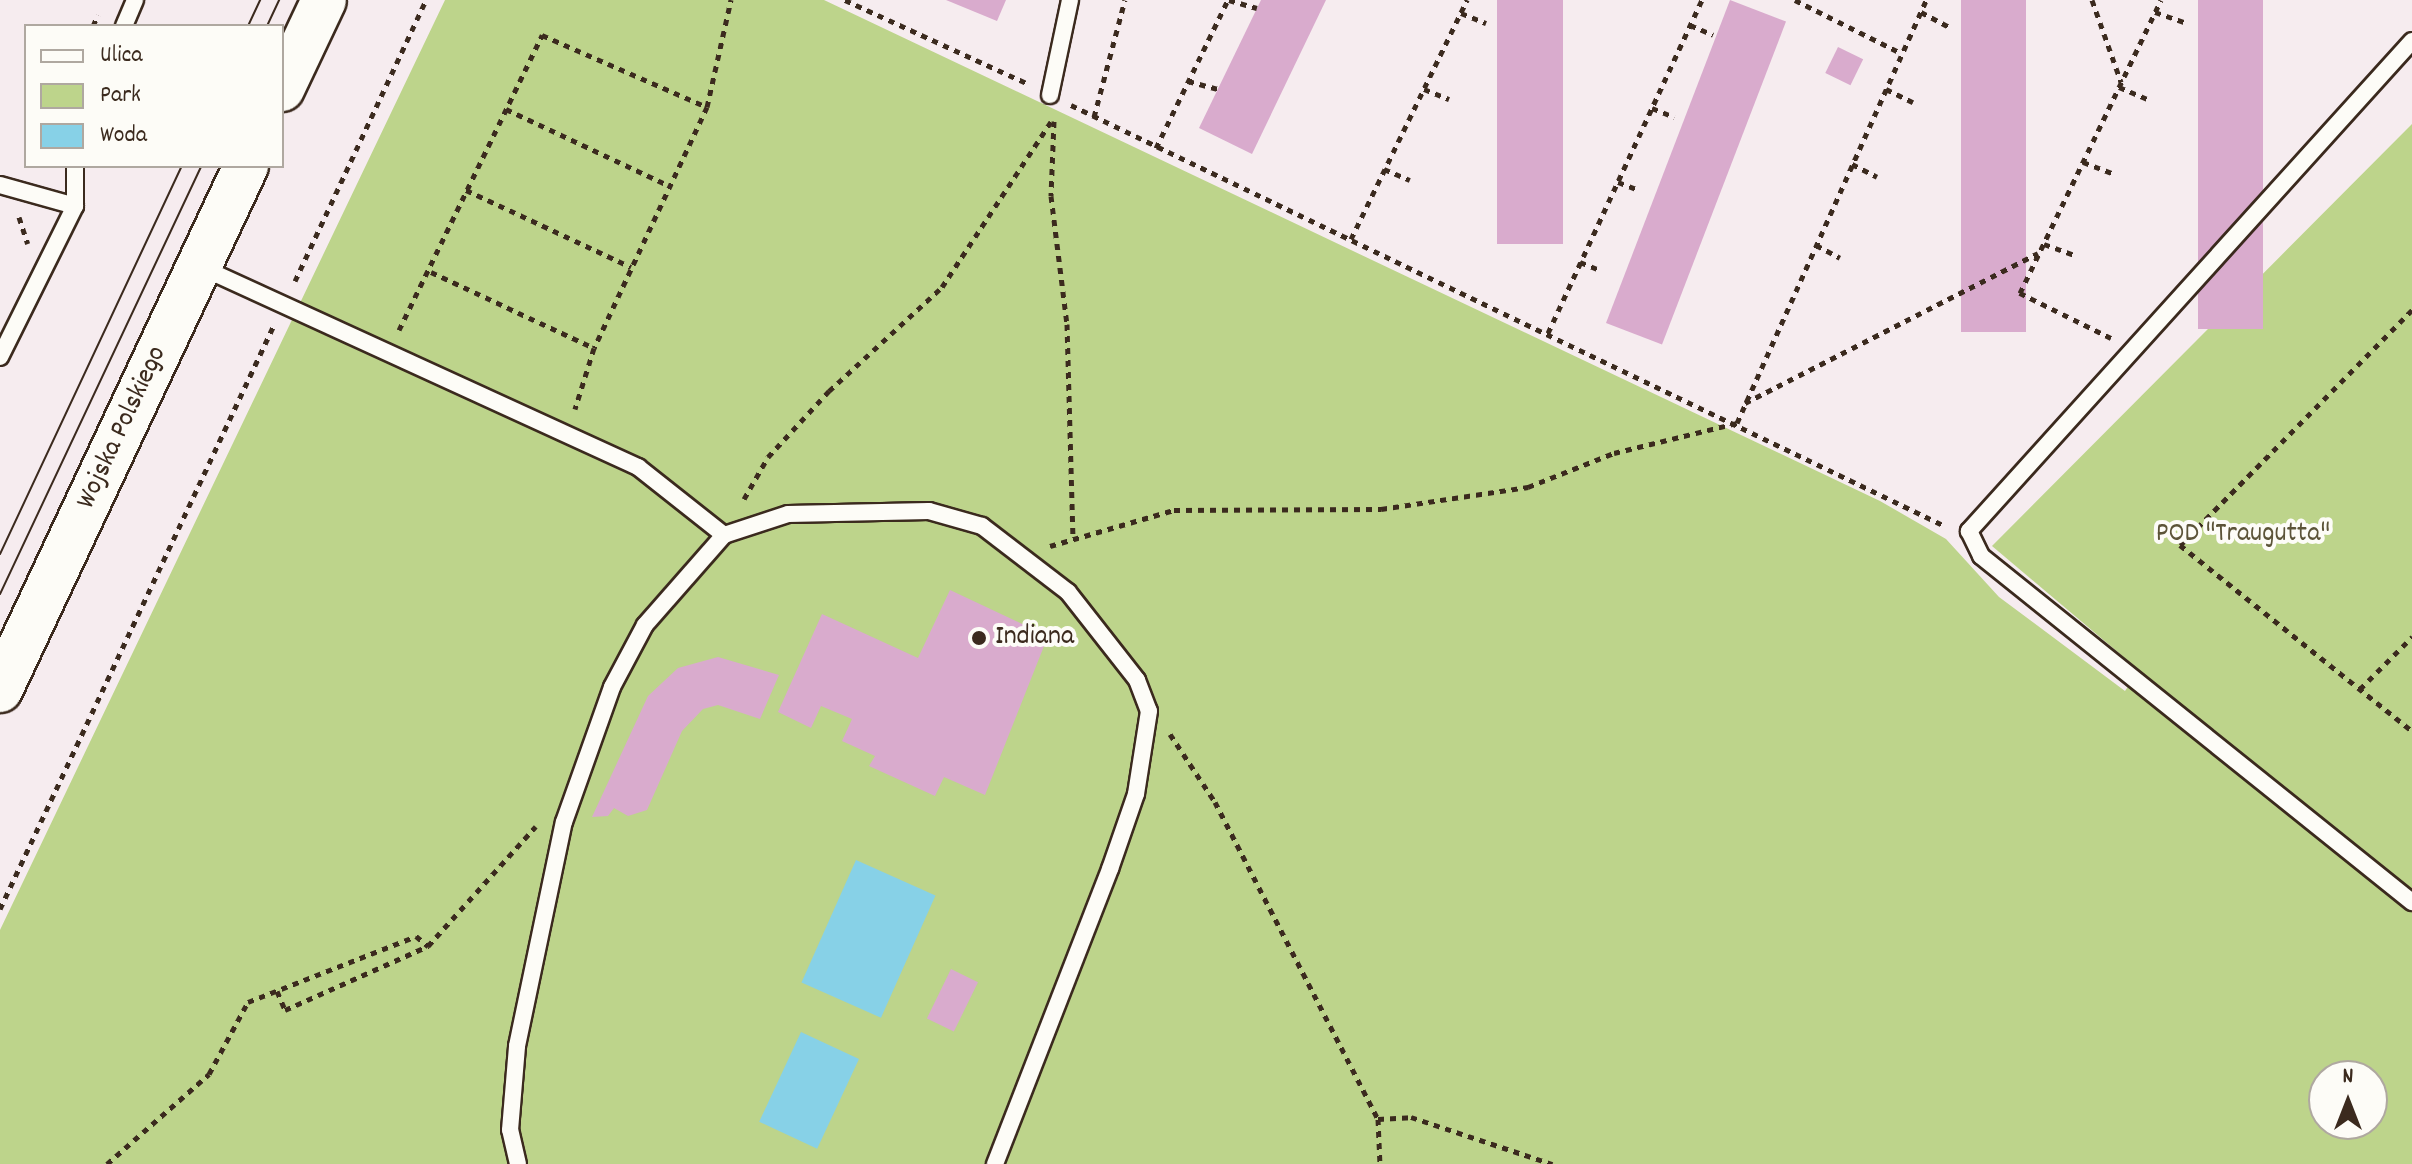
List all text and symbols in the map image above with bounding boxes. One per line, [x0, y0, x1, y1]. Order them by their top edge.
legend [24, 24, 284, 168]
text: Ulica [100, 39, 143, 73]
text: Park [100, 79, 141, 113]
text: Woda [100, 119, 147, 153]
street label: Wojska Polskiego [71, 341, 175, 515]
park label: POD "Traugutta" [2156, 518, 2330, 552]
place label: Indiana [995, 621, 1074, 655]
marker: Indiana [970, 629, 988, 647]
north arrow [2308, 1060, 2388, 1140]
text: N [2343, 1062, 2353, 1093]

